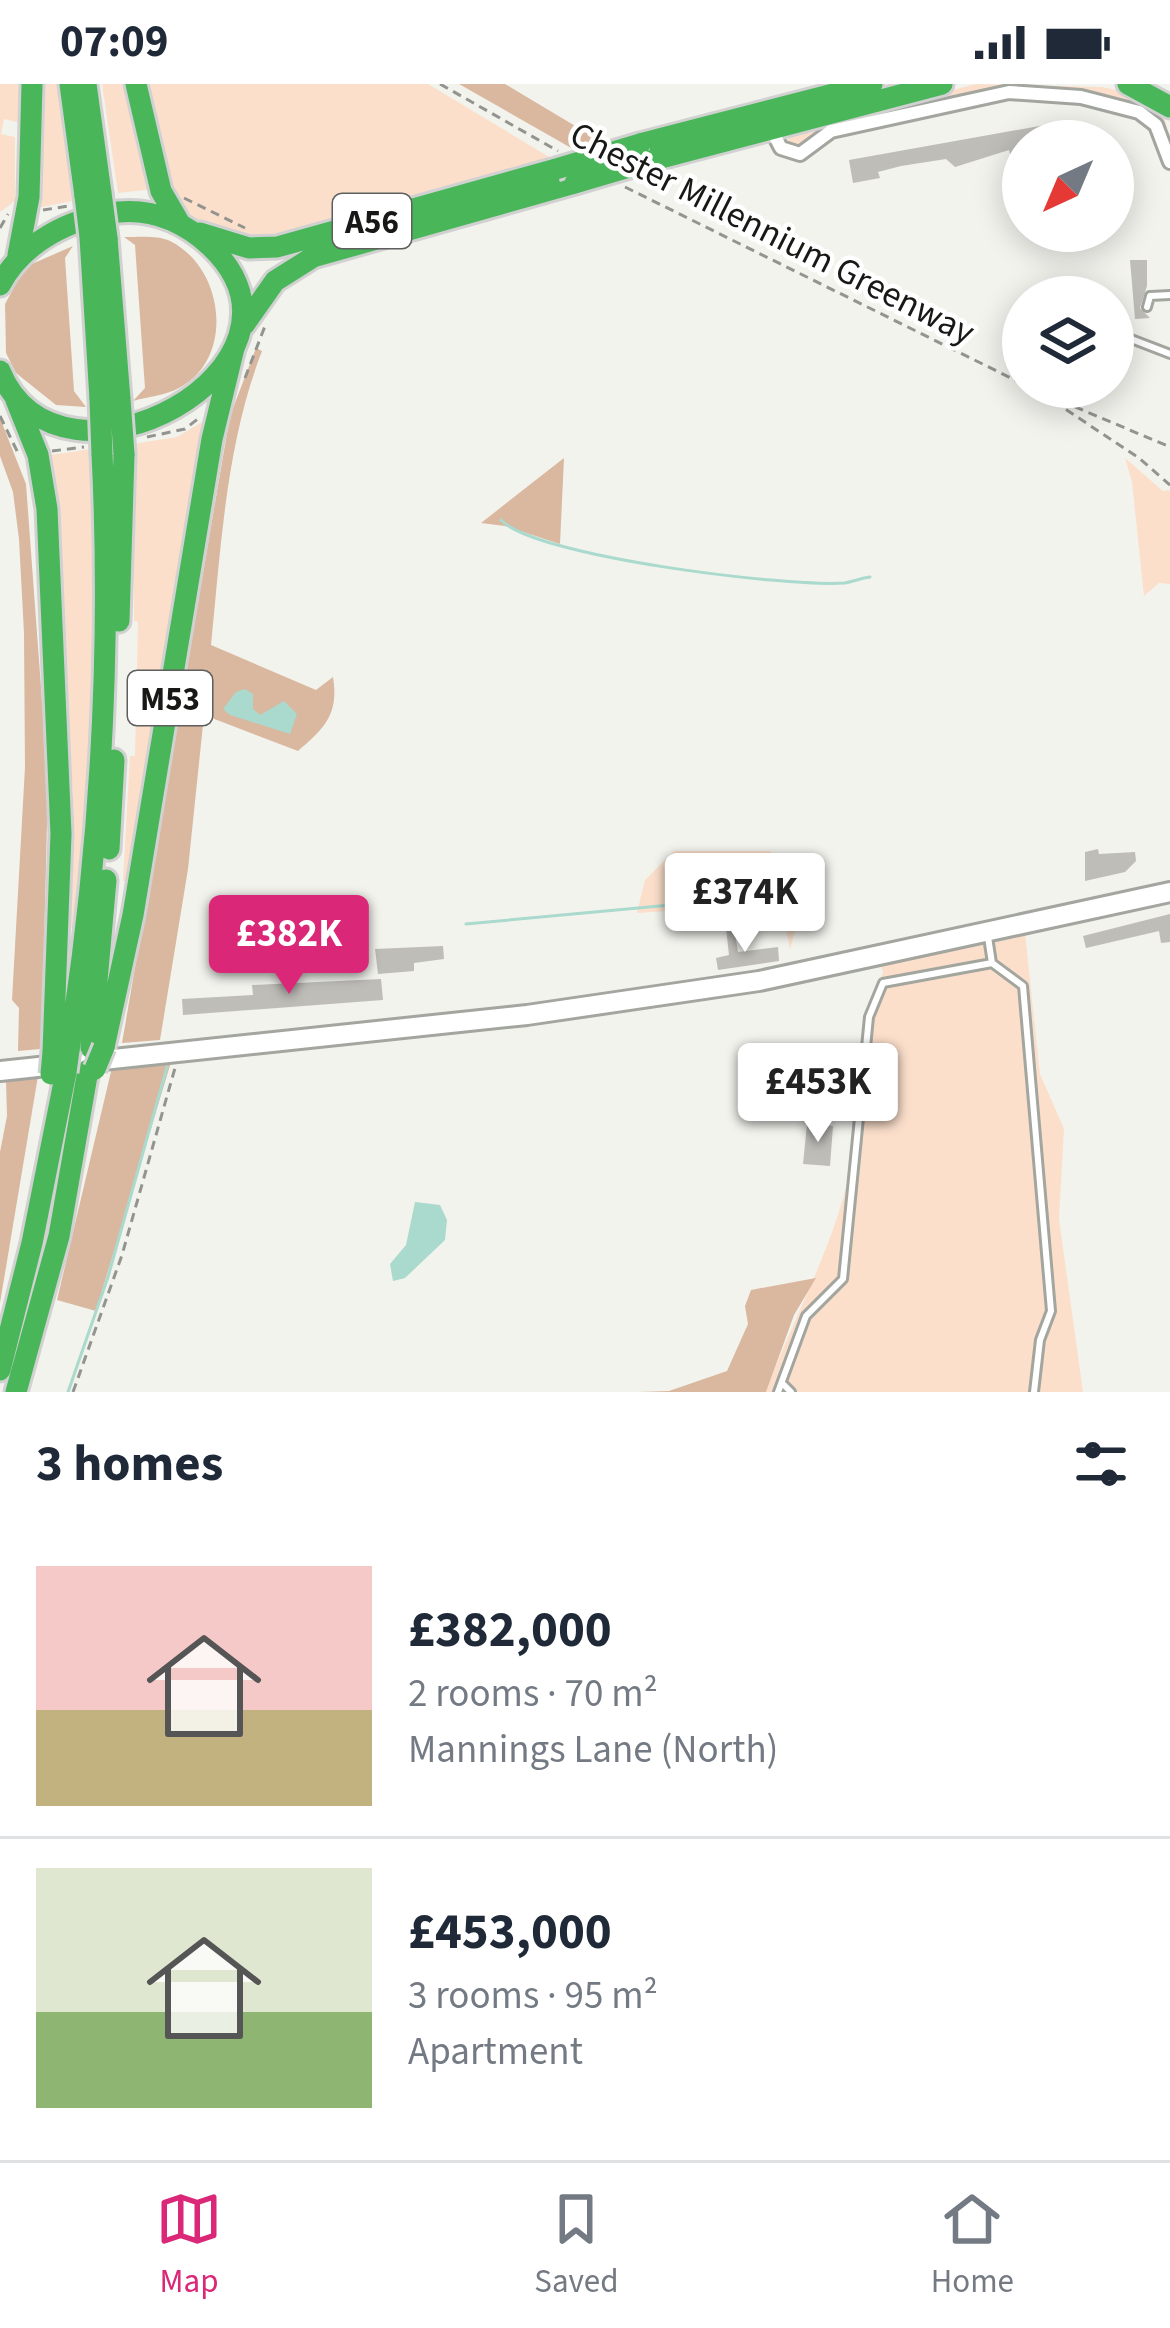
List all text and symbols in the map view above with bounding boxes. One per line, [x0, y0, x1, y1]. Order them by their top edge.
text: 07:09 [60, 10, 169, 74]
street label: Chester Millennium Greenway [561, 109, 984, 358]
north arrow [1002, 120, 1134, 252]
map controls [1002, 120, 1134, 408]
road number: A56 [333, 194, 411, 248]
button: layers [1002, 276, 1134, 408]
road number: M53 [128, 671, 212, 725]
pin: £374K [661, 853, 829, 955]
text: £374K [692, 864, 798, 920]
pin: £382K [205, 895, 373, 997]
text: £382K [236, 906, 342, 962]
pin: £453K [734, 1043, 902, 1145]
text: £453K [765, 1054, 871, 1110]
text: 3 homes [36, 1428, 223, 1500]
icon: filters [1068, 1431, 1134, 1497]
text: £382,000 [408, 1594, 612, 1666]
icon: home [132, 1614, 276, 1758]
text: 2 rooms · 70 m² [408, 1666, 658, 1722]
text: Mannings Lane (North) [408, 1722, 778, 1778]
text: £453,000 [408, 1896, 612, 1968]
icon: home [132, 1916, 276, 2060]
text: 3 rooms · 95 m² [408, 1968, 658, 2024]
text: Apartment [408, 2024, 583, 2080]
tab: Map [156, 2186, 222, 2305]
tab: Saved [534, 2186, 619, 2305]
tab: Home [931, 2186, 1014, 2305]

